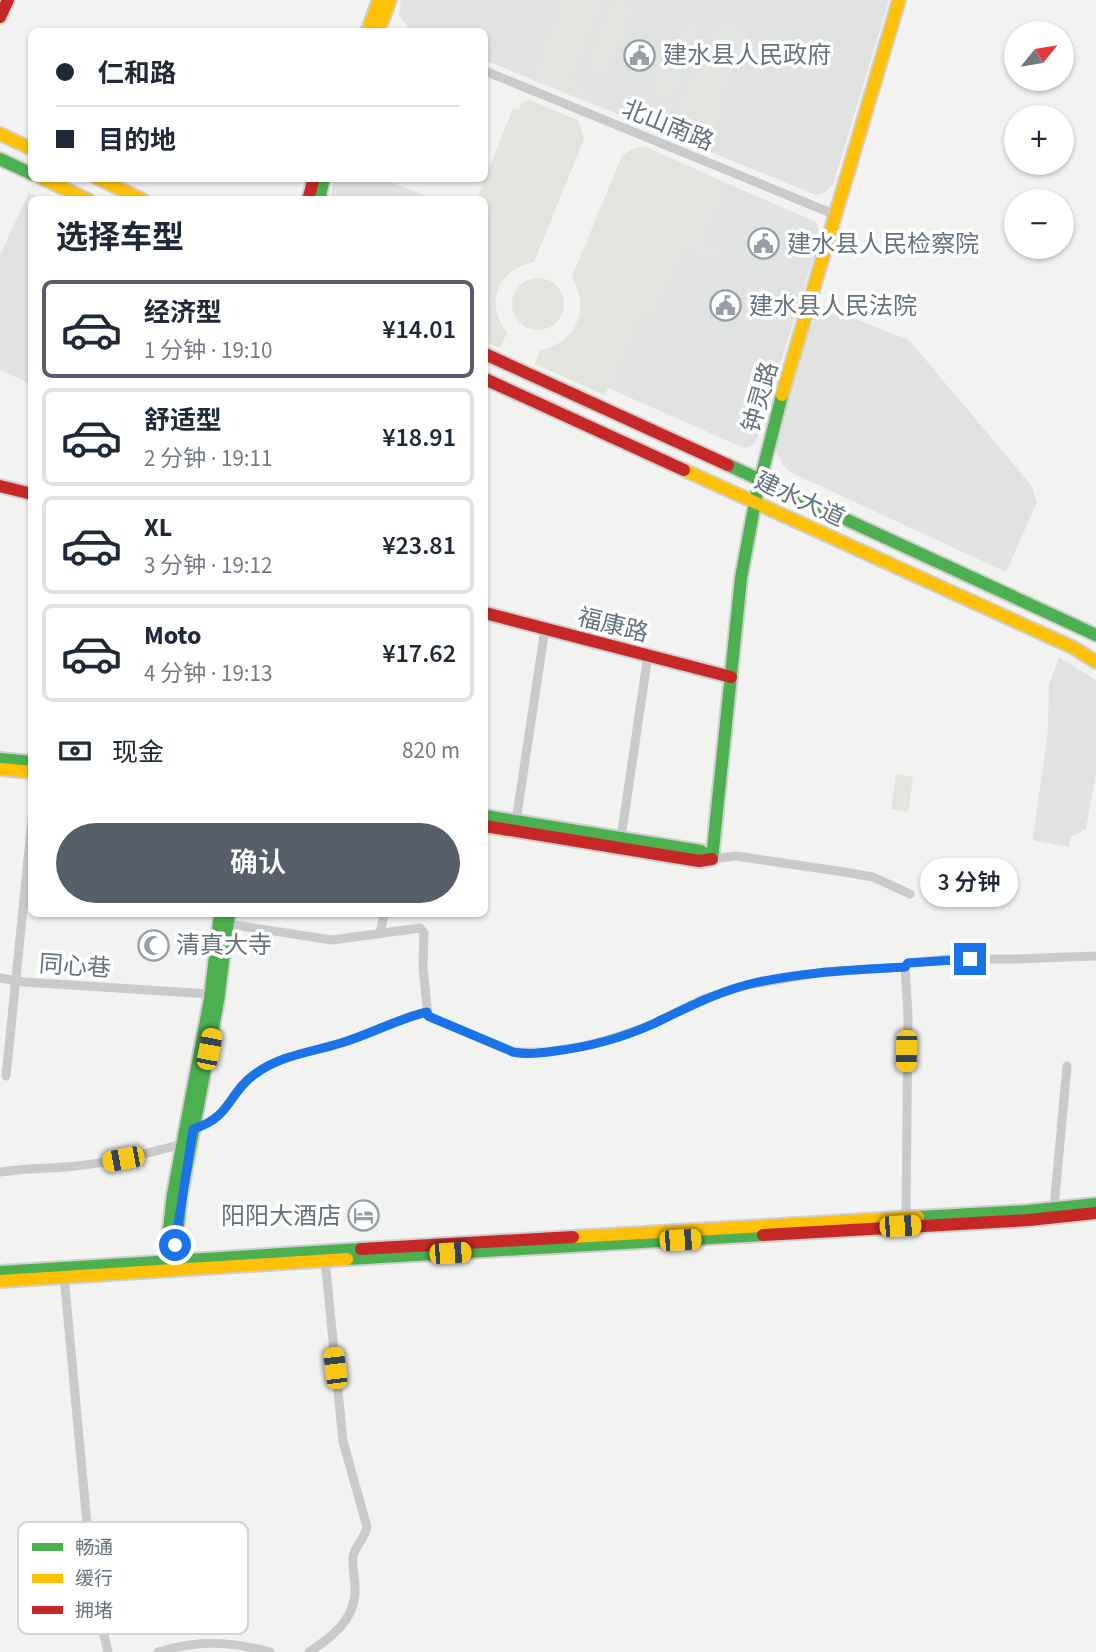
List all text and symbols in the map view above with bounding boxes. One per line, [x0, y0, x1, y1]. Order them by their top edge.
north arrow [1004, 21, 1074, 91]
map controls [1004, 21, 1074, 259]
public building icon: 建水县人民政府 [623, 38, 657, 72]
place label: 建水县人民政府 [663, 38, 831, 73]
text: 仁和路 [98, 55, 176, 92]
street label: 北山南路 [617, 91, 719, 160]
button: + [1004, 105, 1074, 175]
text: 目的地 [98, 122, 176, 159]
button: − [1004, 189, 1074, 259]
text: 选择车型 [56, 215, 184, 261]
public building icon: 建水县人民检察院 [747, 227, 781, 261]
place label: 建水县人民检察院 [787, 227, 979, 262]
public building icon: 建水县人民法院 [709, 289, 743, 323]
place label: 建水县人民法院 [749, 289, 917, 324]
text: 经济型 [144, 294, 222, 331]
icon: car [60, 298, 123, 361]
text: ¥14.01 [382, 311, 456, 348]
text: 1 分钟 · 19:10 [144, 334, 272, 367]
street label: 钟灵路 [734, 358, 787, 437]
text: 舒适型 [144, 402, 222, 439]
icon: car [60, 406, 123, 469]
text: ¥18.91 [382, 419, 456, 456]
text: 2 分钟 · 19:11 [144, 442, 272, 475]
street label: 建水大道 [749, 463, 851, 536]
text: XL [144, 509, 172, 546]
icon: car [60, 514, 123, 577]
text: ¥23.81 [382, 527, 456, 564]
text: 3 分钟 · 19:12 [144, 549, 272, 582]
street label: 福康路 [574, 600, 652, 651]
text: Moto [144, 617, 201, 654]
icon: car [60, 622, 123, 685]
text: ¥17.62 [382, 635, 456, 672]
text: 4 分钟 · 19:13 [144, 657, 272, 690]
icon: cash [56, 732, 94, 770]
text: 现金 [112, 734, 164, 771]
text: 820 m [402, 734, 460, 767]
button: 确认 [56, 823, 460, 903]
callout: 3 分钟 [921, 858, 1019, 906]
text: 3 分钟 [938, 866, 1000, 899]
mosque icon: 清真大寺 [136, 928, 170, 962]
place label: 清真大寺 [176, 928, 272, 963]
route end [954, 943, 986, 975]
street label: 同心巷 [38, 947, 112, 986]
car [195, 1026, 224, 1072]
car [896, 1030, 917, 1072]
car [101, 1145, 146, 1173]
place label: 阳阳大酒店 [221, 1199, 341, 1234]
hotel icon: 阳阳大酒店 [347, 1199, 381, 1233]
car [879, 1214, 922, 1238]
car [659, 1228, 702, 1252]
route start [159, 1229, 191, 1261]
car [429, 1241, 472, 1265]
car [323, 1346, 348, 1390]
legend [18, 1522, 248, 1634]
text: 畅通 [75, 1535, 113, 1562]
text: 缓行 [75, 1566, 113, 1593]
text: 拥堵 [75, 1598, 113, 1625]

